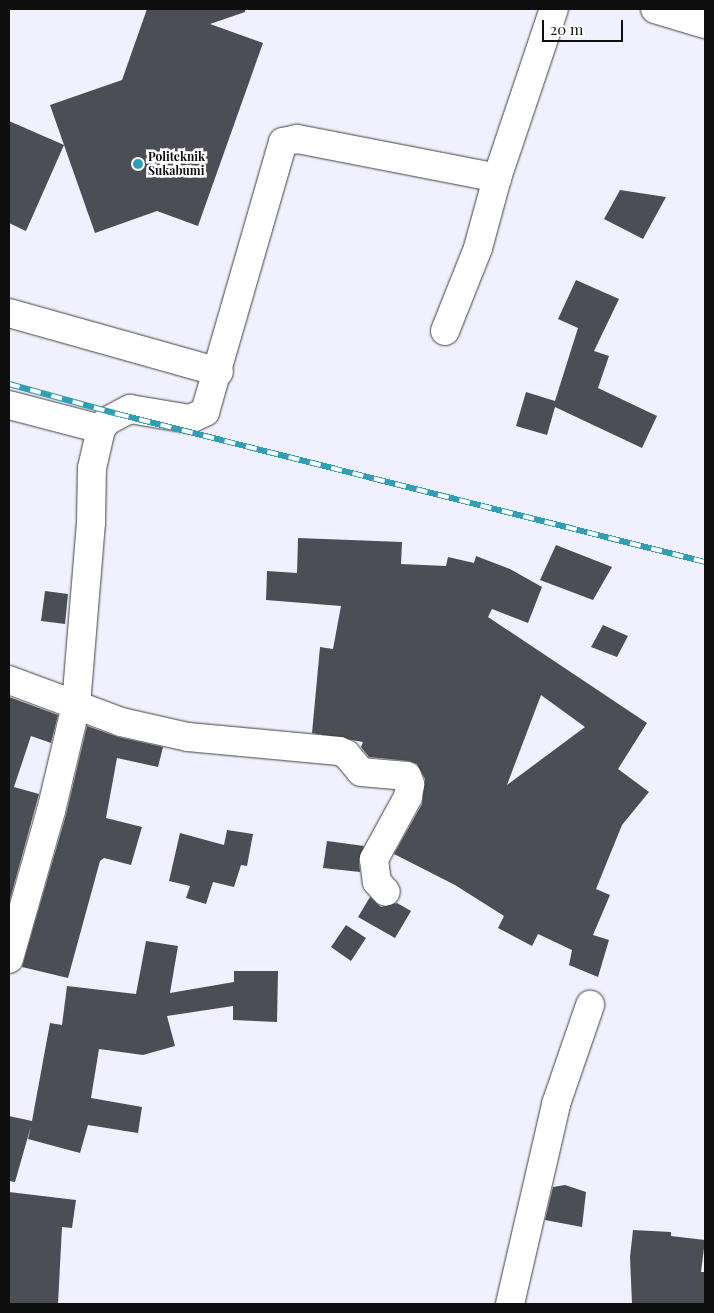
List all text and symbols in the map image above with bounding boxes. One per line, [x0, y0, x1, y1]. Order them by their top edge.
scale bar [544, 10, 625, 42]
text: 20 m [550, 19, 583, 39]
place label: Politeknik Sukabumi [148, 150, 205, 178]
marker: Politeknik Sukabumi [132, 158, 144, 170]

